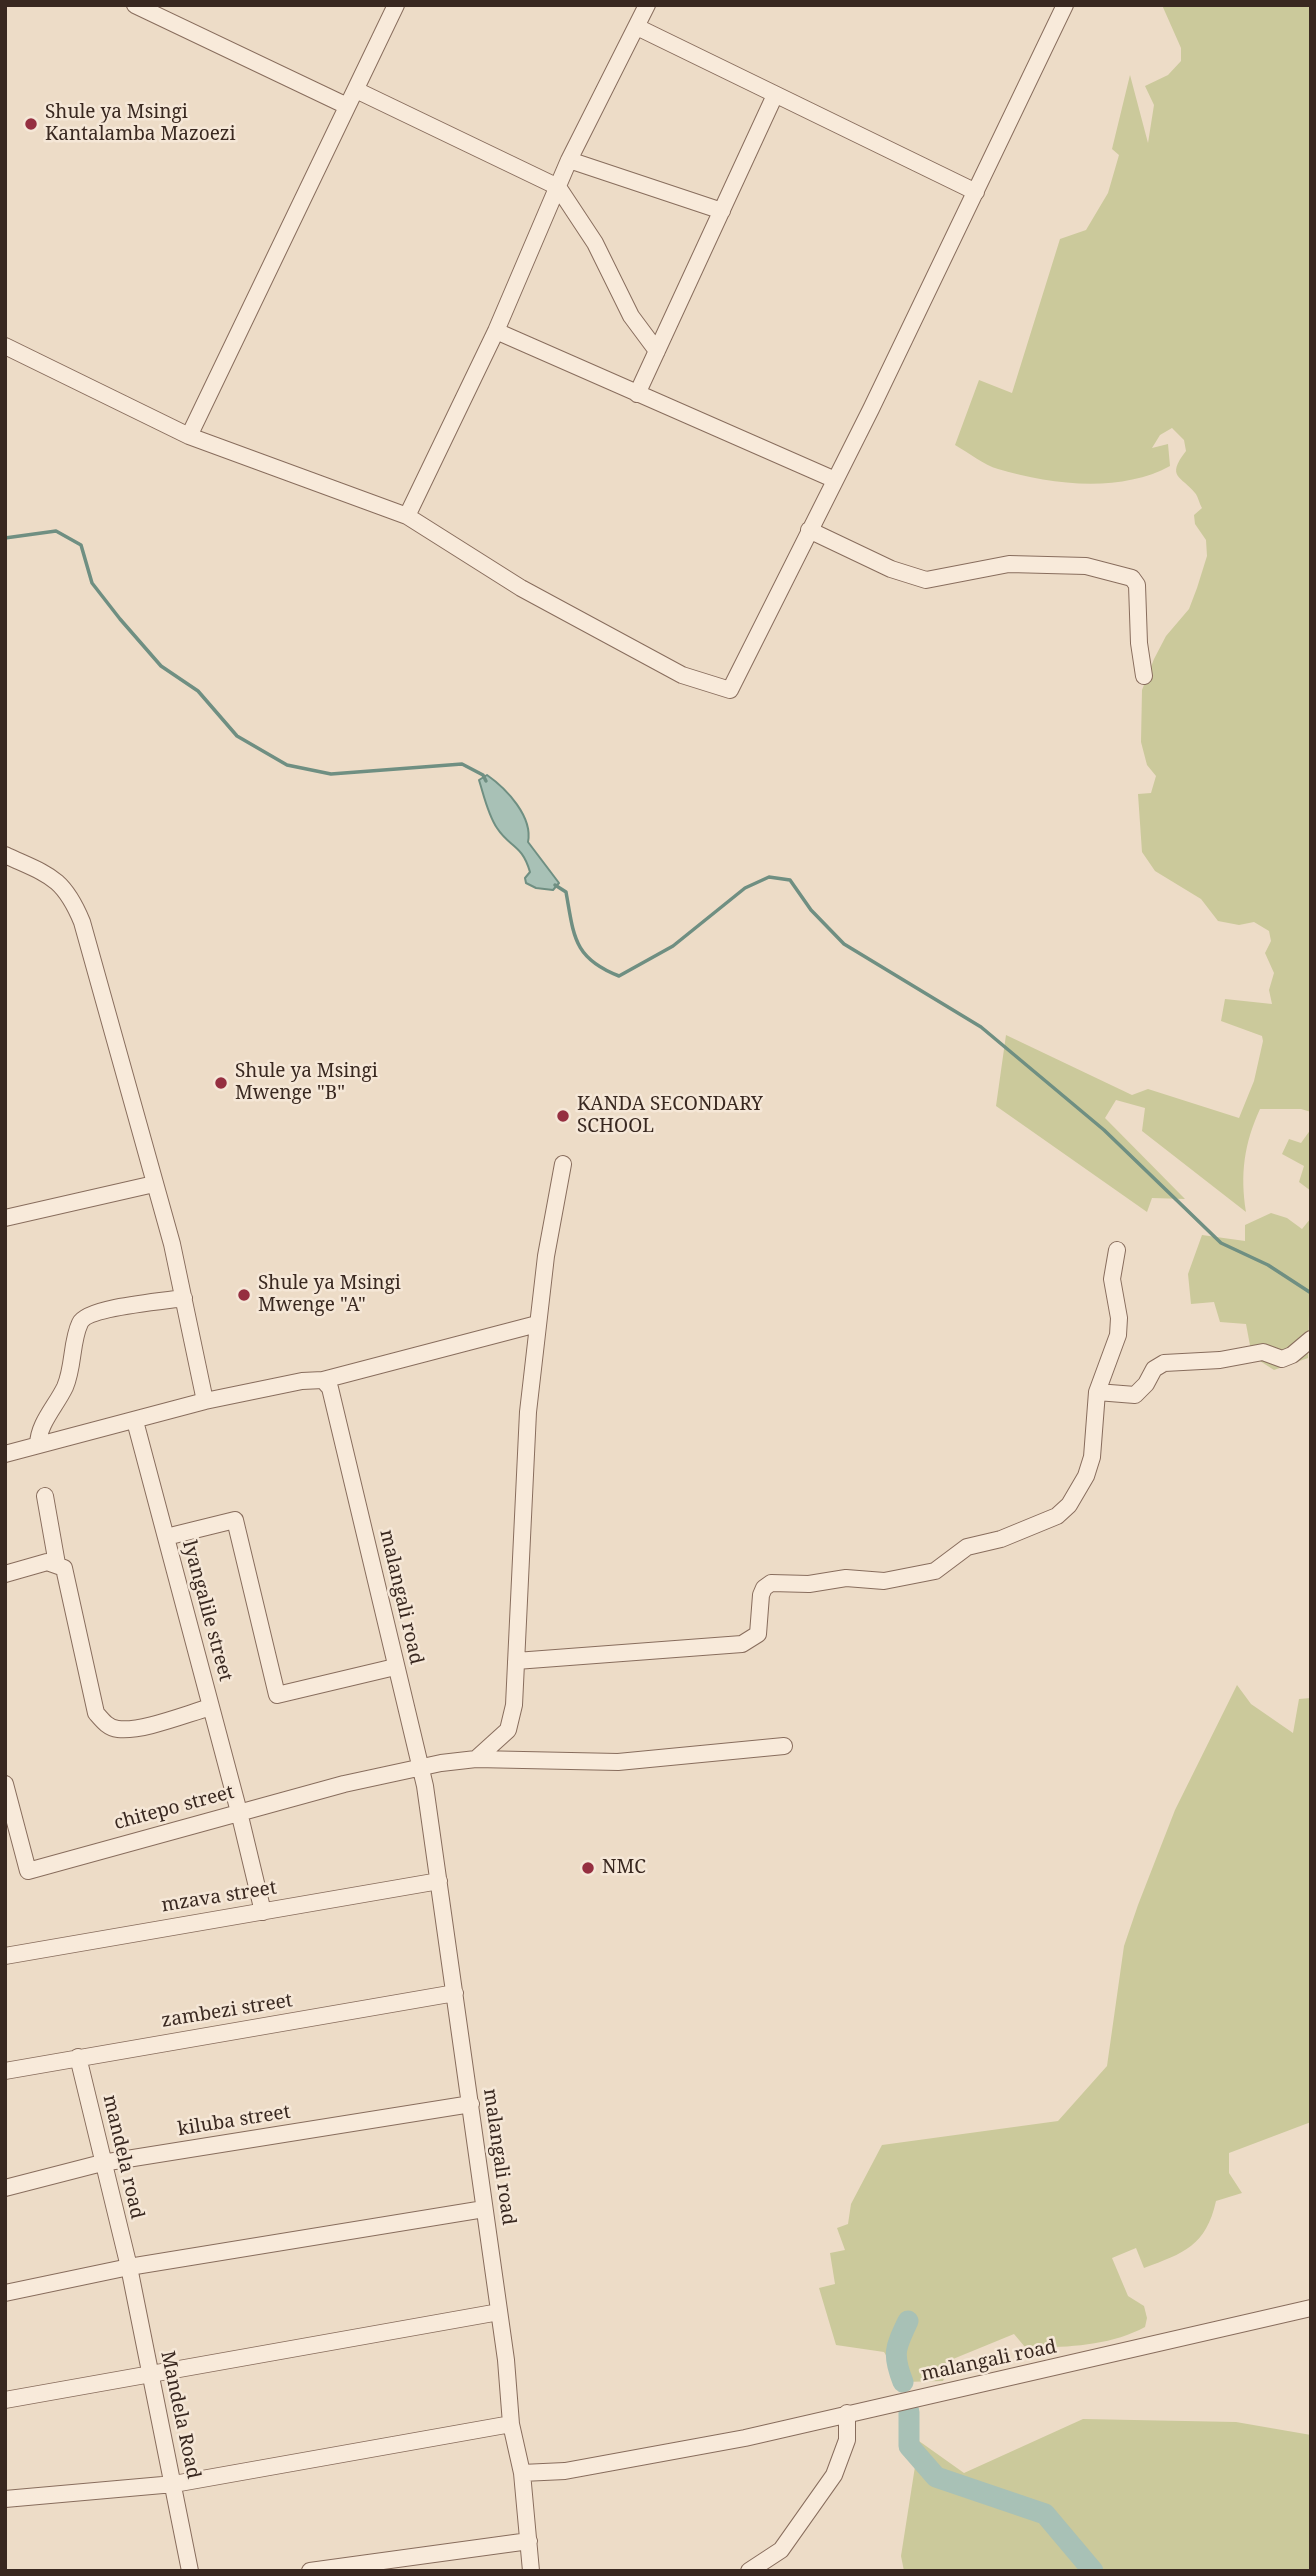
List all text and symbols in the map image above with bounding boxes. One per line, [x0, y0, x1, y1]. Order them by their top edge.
place label: Shule ya Msingi Kantalamba Mazoezi [45, 102, 236, 146]
marker: Shule ya Msingi Kantalamba Mazoezi [23, 116, 39, 132]
place label: Shule ya Msingi Mwenge "B" [235, 1061, 378, 1105]
marker: Shule ya Msingi Mwenge "B" [213, 1075, 229, 1091]
place label: KANDA SECONDARY SCHOOL [577, 1094, 763, 1138]
marker: KANDA SECONDARY SCHOOL [555, 1108, 571, 1124]
place label: Shule ya Msingi Mwenge "A" [258, 1273, 401, 1317]
marker: Shule ya Msingi Mwenge "A" [236, 1287, 252, 1303]
street label: malangali road [374, 1527, 428, 1667]
street label: lyangalile street [177, 1538, 237, 1684]
street label: chitepo street [112, 1781, 236, 1835]
place label: NMC [602, 1857, 646, 1879]
marker: NMC [580, 1860, 596, 1876]
street label: mzava street [160, 1877, 278, 1917]
street label: zambezi street [160, 1989, 294, 2033]
street label: malangali road [478, 2087, 520, 2227]
street label: mandela road [98, 2093, 148, 2221]
street label: kiluba street [176, 2101, 292, 2141]
street label: malangali road [919, 2336, 1059, 2386]
street label: Mandela Road [155, 2349, 205, 2481]

